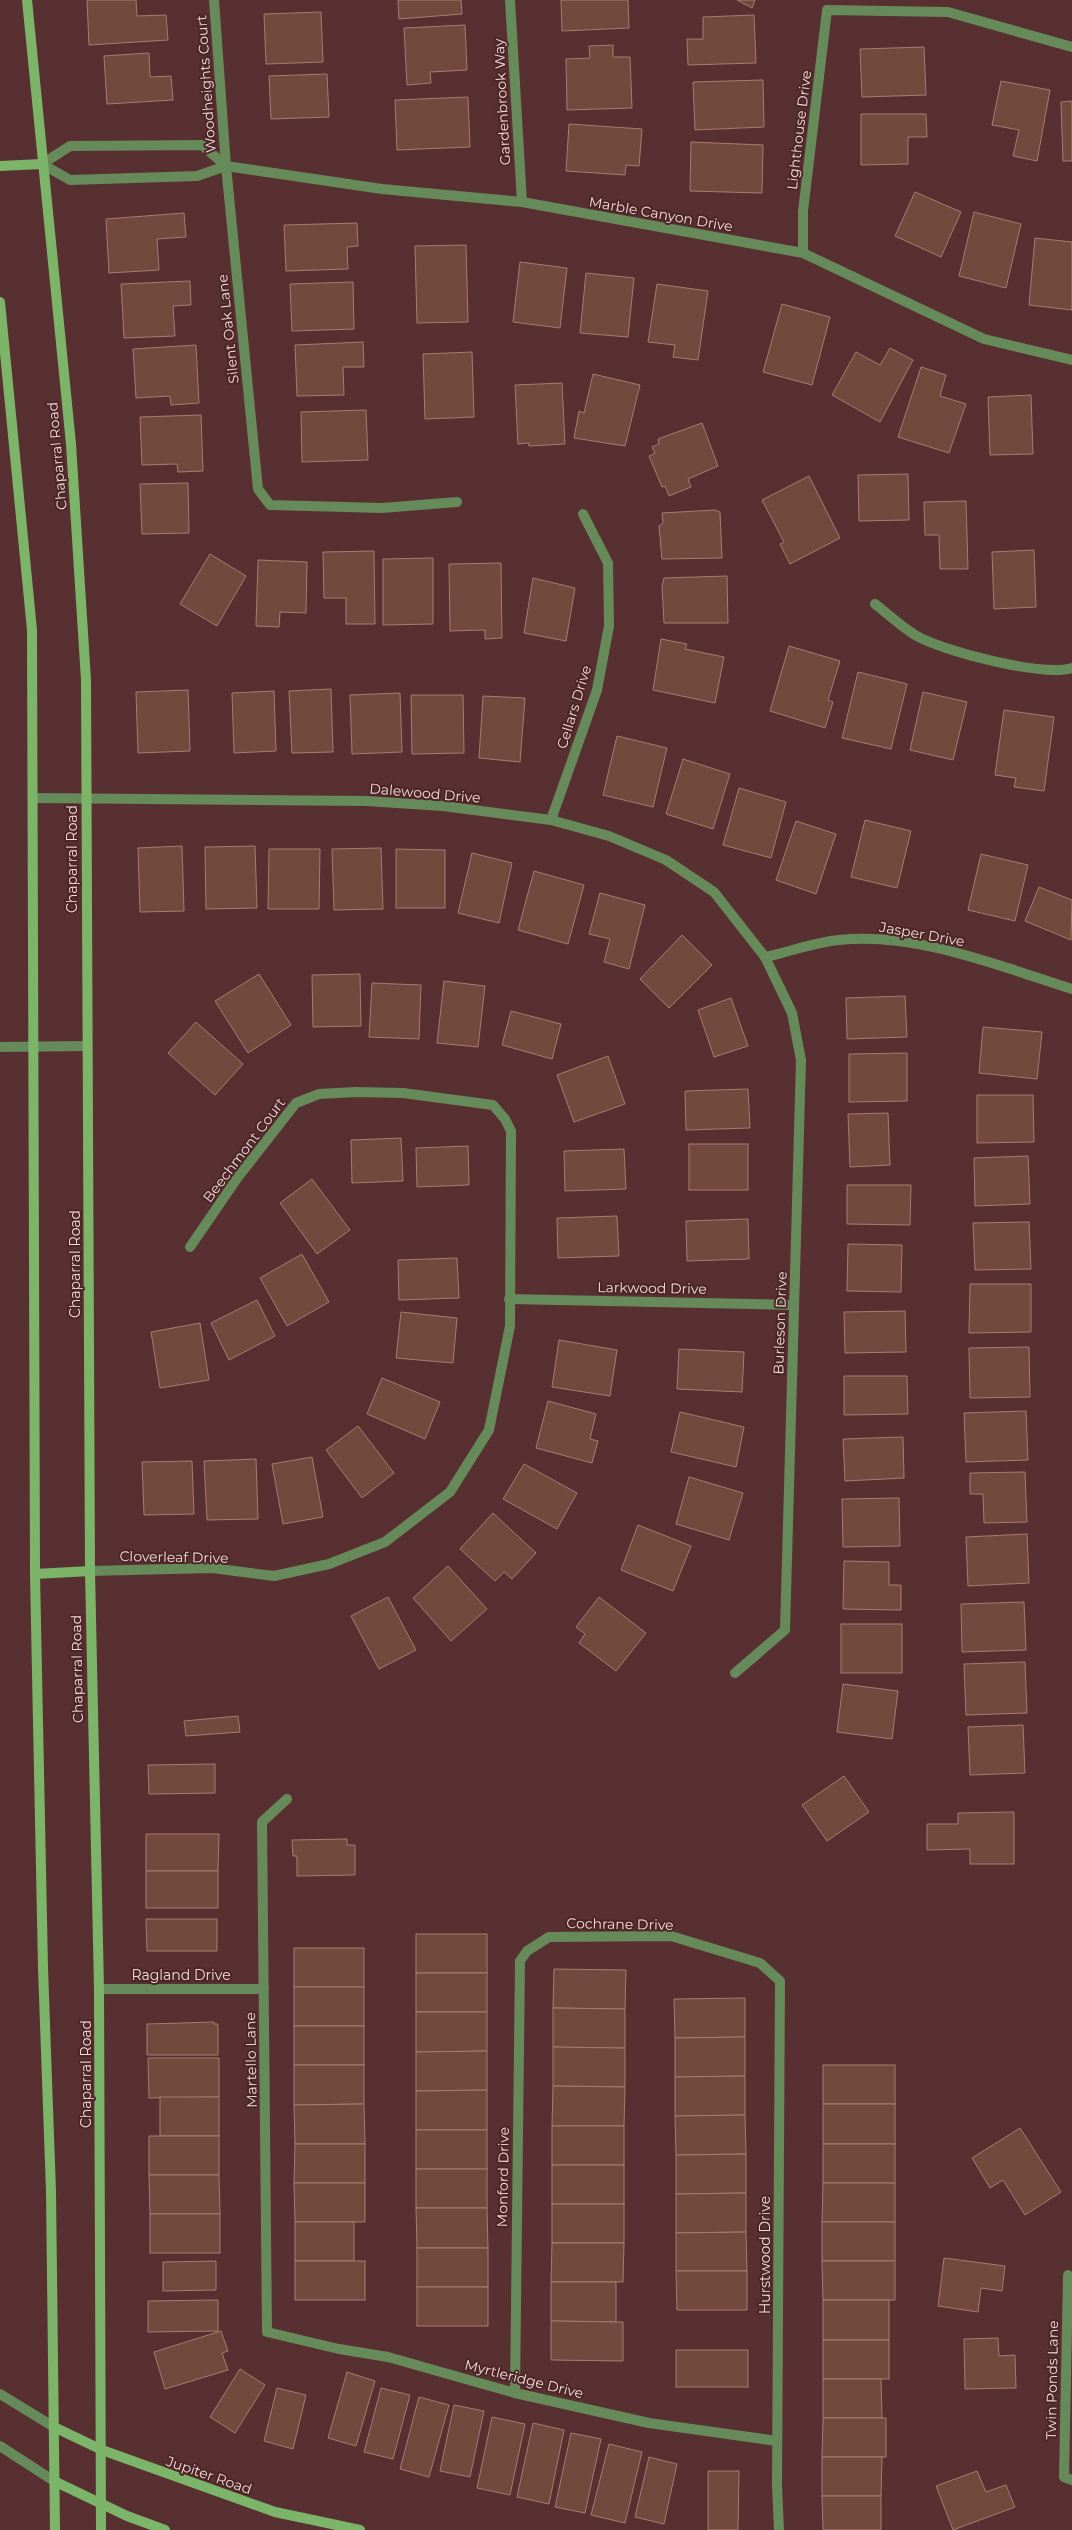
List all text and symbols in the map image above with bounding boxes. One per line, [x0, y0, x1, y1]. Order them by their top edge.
street label: Woodheights Court [192, 14, 220, 153]
street label: Gardenbrook Way [490, 38, 514, 166]
street label: Lighthouse Drive [783, 69, 815, 191]
street label: Marble Canyon Drive [588, 192, 734, 236]
street label: Silent Oak Lane [213, 273, 243, 385]
street label: Chaparral Road [43, 401, 71, 511]
street label: Cellars Drive [553, 663, 595, 751]
street label: Dalewood Drive [369, 779, 481, 807]
street label: Chaparral Road [63, 805, 81, 913]
street label: Jasper Drive [877, 917, 966, 950]
street label: Beechmont Court [199, 1094, 289, 1206]
street label: Chaparral Road [66, 1210, 84, 1318]
street label: Burleson Drive [769, 1271, 791, 1375]
street label: Larkwood Drive [597, 1278, 707, 1298]
street label: Cloverleaf Drive [119, 1547, 229, 1567]
street label: Chaparral Road [67, 1615, 87, 1723]
street label: Cochrane Drive [566, 1914, 674, 1934]
street label: Ragland Drive [131, 1966, 231, 1984]
street label: Martello Lane [241, 2012, 261, 2108]
street label: Chaparral Road [77, 2020, 95, 2128]
street label: Monford Drive [493, 2127, 513, 2227]
street label: Hurstwood Drive [756, 2196, 774, 2314]
street label: Twin Ponds Lane [1042, 2320, 1062, 2440]
street label: Myrtleridge Drive [463, 2356, 585, 2402]
street label: Jupiter Road [163, 2452, 254, 2498]

